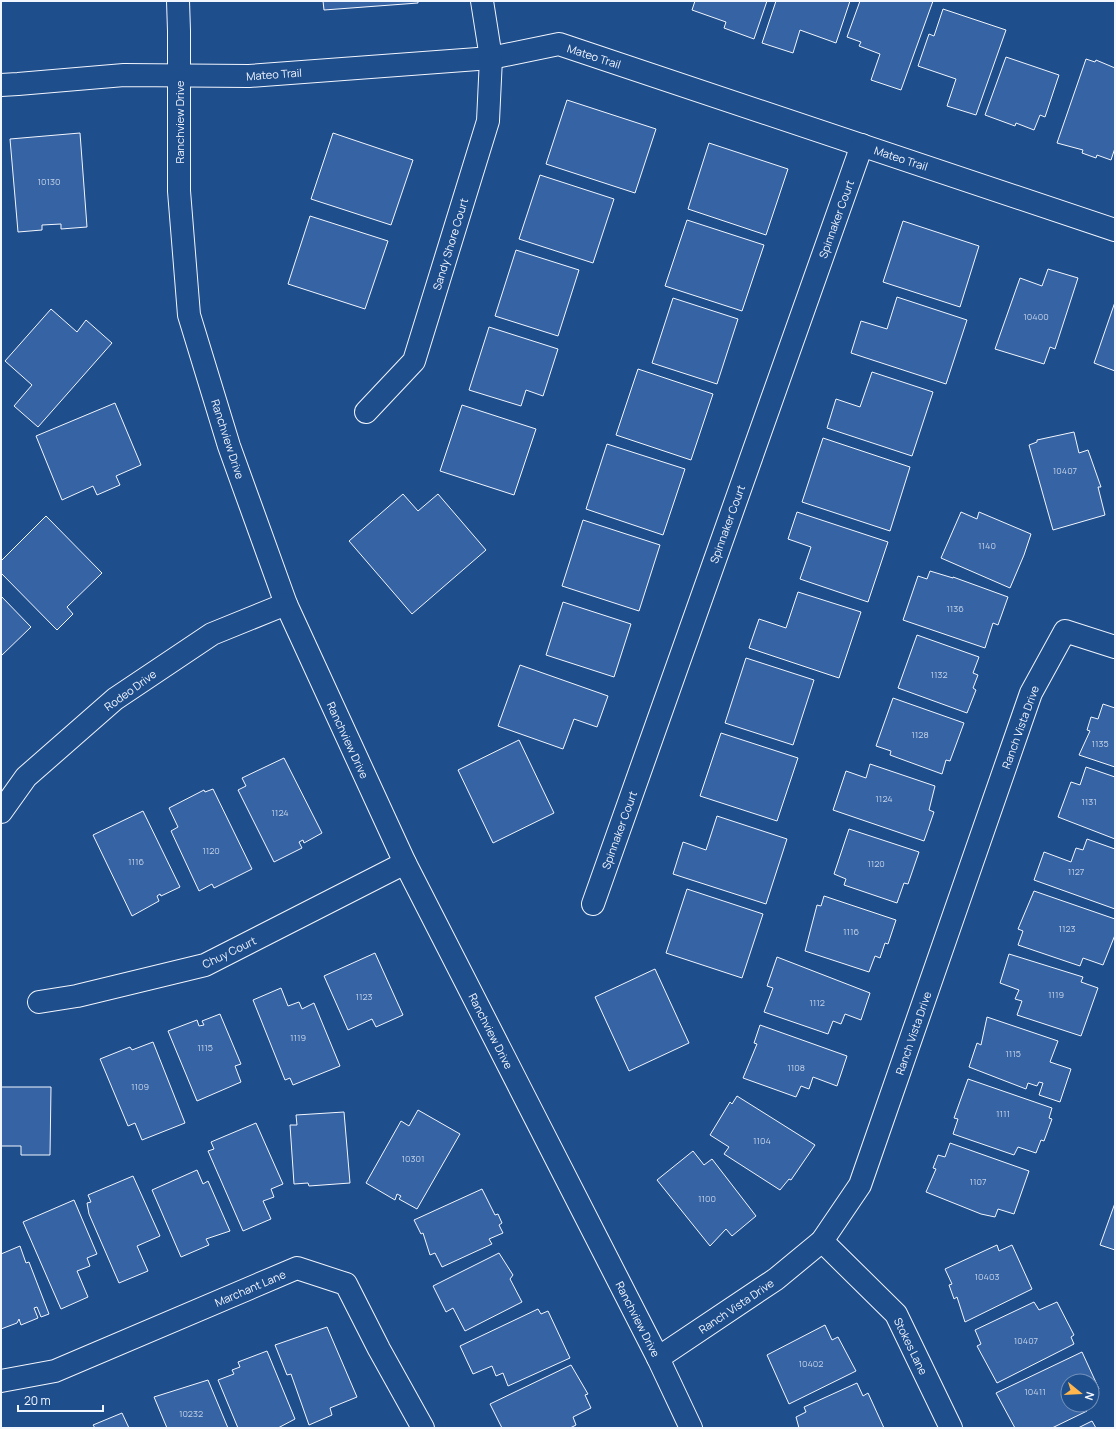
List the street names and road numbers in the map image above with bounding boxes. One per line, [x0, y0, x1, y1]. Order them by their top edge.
street label: Mateo Trail [565, 40, 623, 72]
street label: Mateo Trail [246, 65, 302, 83]
street label: Ranchview Drive [172, 80, 187, 163]
street label: Mateo Trail [872, 142, 930, 174]
street label: Spinnaker Court [815, 178, 857, 260]
street label: Sandy Shore Court [429, 196, 471, 292]
street label: Ranchview Drive [208, 397, 248, 481]
street label: Spinnaker Court [706, 483, 748, 565]
street label: Rodeo Drive [101, 666, 159, 714]
street label: Ranch Vista Drive [998, 683, 1042, 771]
street label: Ranchview Drive [324, 699, 373, 781]
street label: Spinnaker Court [598, 789, 640, 871]
street label: Chuy Court [200, 932, 258, 972]
street label: Ranch Vista Drive [892, 989, 935, 1077]
street label: Ranchview Drive [465, 991, 517, 1072]
street label: Marchant Lane [212, 1266, 288, 1310]
street label: Ranch Vista Drive [696, 1275, 777, 1337]
street label: Ranchview Drive [612, 1279, 664, 1360]
street label: Stokes Lane [891, 1315, 932, 1378]

